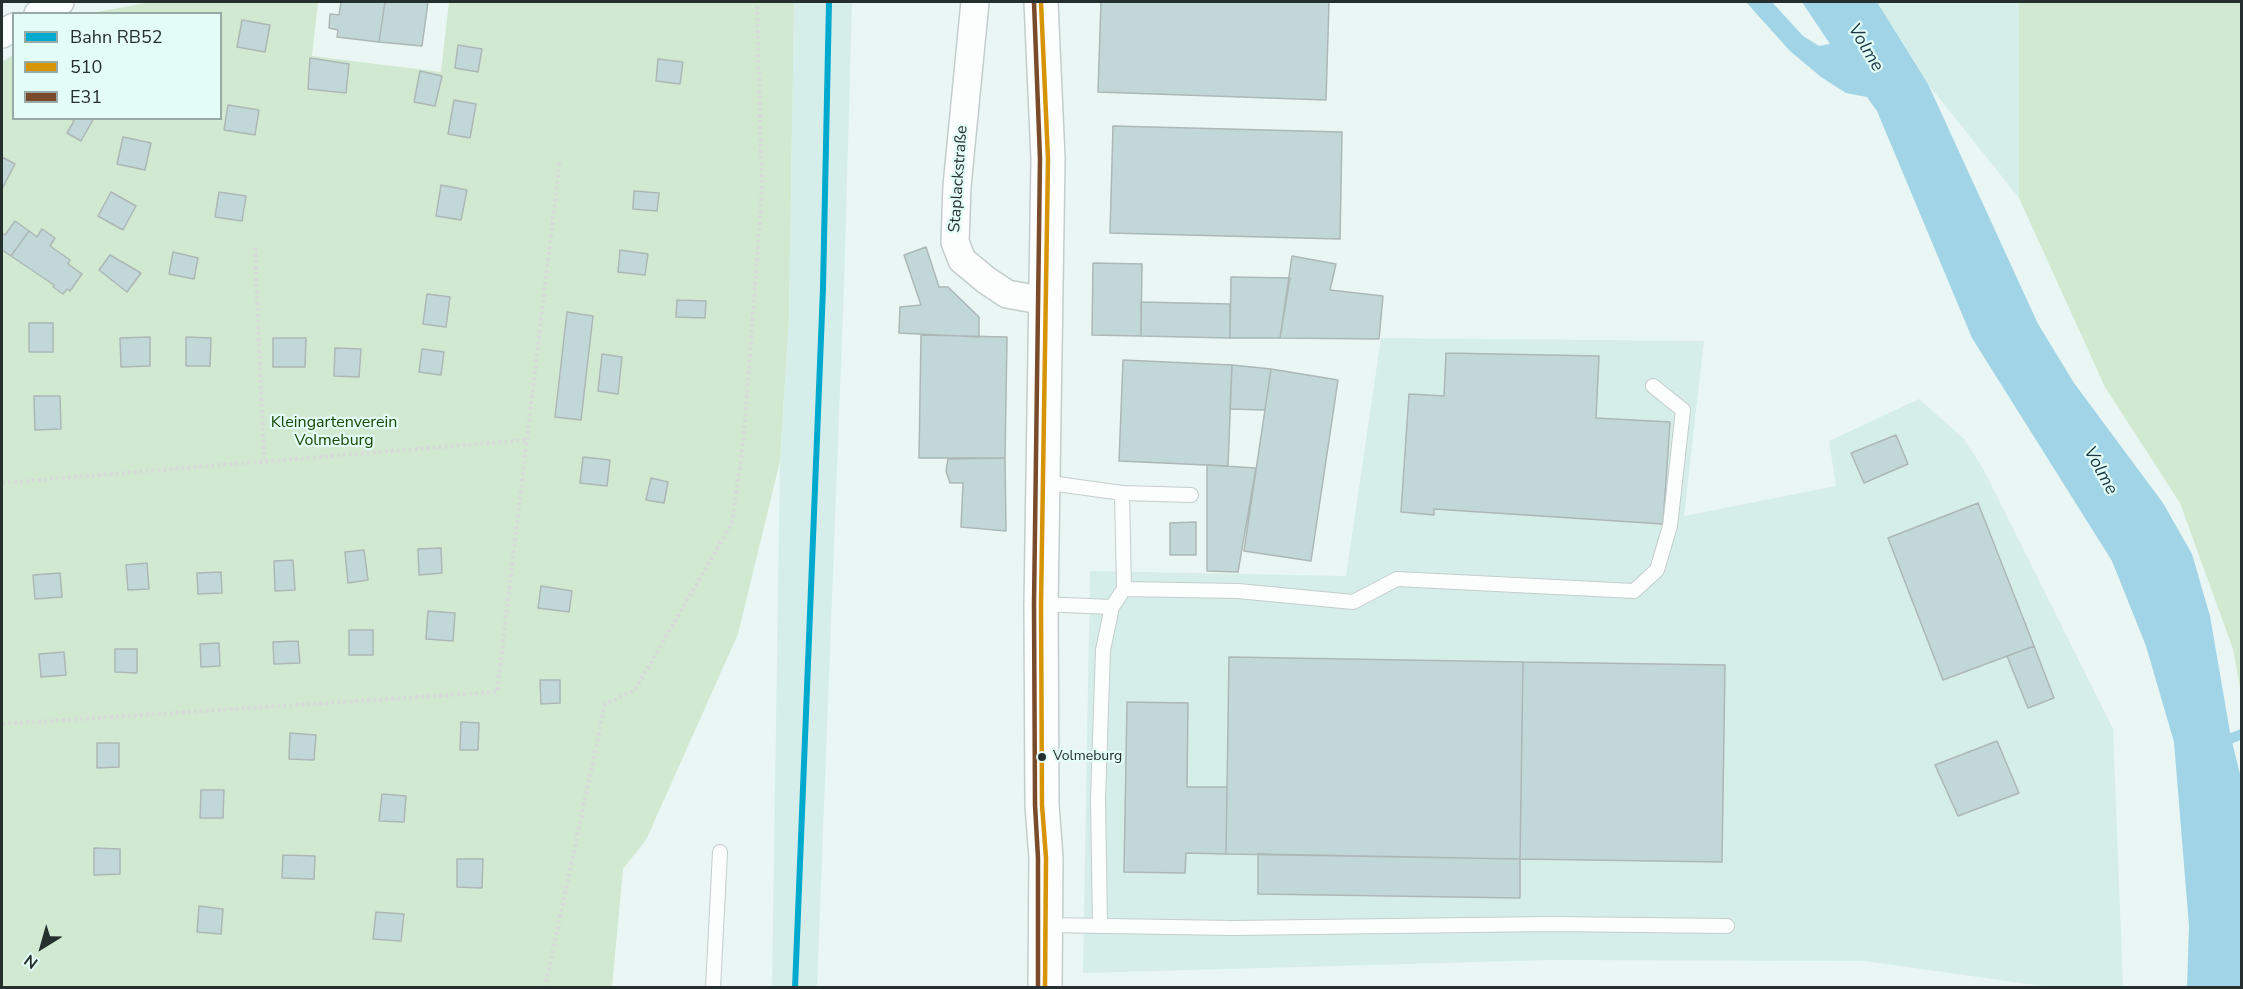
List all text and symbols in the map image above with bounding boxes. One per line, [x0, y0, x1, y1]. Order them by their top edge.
legend [12, 12, 222, 120]
water label: Volme [1842, 20, 1888, 76]
text: Bahn RB52 [70, 25, 163, 49]
text: 510 [70, 55, 102, 79]
text: E31 [70, 85, 102, 109]
street label: Staplackstraße [946, 125, 972, 233]
park label: Kleingartenverein Volmeburg [271, 413, 397, 451]
water label: Volme [2078, 443, 2122, 499]
place label: Volmeburg [1053, 749, 1122, 765]
marker: Volmeburg [1036, 751, 1048, 763]
north arrow [12, 917, 72, 977]
text: N [20, 949, 43, 974]

